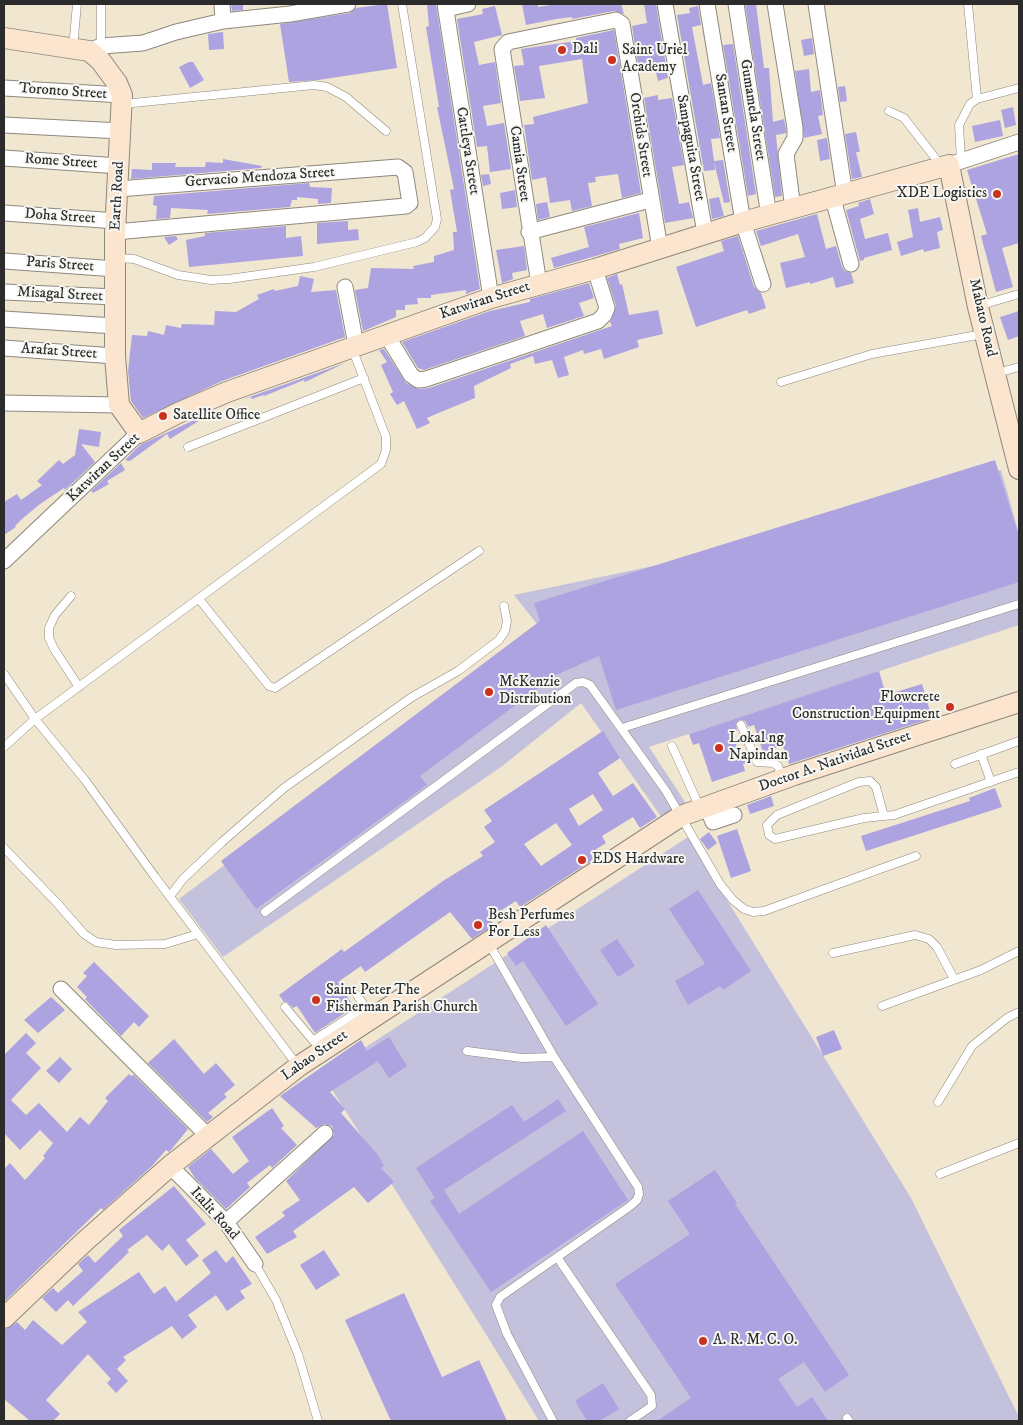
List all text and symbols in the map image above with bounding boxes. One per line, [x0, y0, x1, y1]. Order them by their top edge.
place label: Dali [572, 41, 598, 59]
place label: Saint Uriel Academy [622, 42, 687, 77]
marker: Dali [556, 44, 568, 56]
marker: Saint Uriel Academy [606, 54, 618, 66]
street label: Gumamela Street [735, 58, 769, 162]
street label: Santan Street [710, 72, 740, 154]
street label: Toronto Street [18, 80, 108, 104]
street label: Orchids Street [624, 91, 656, 179]
street label: Sampaguita Street [672, 93, 708, 203]
street label: Cattleya Street [451, 106, 483, 196]
street label: Camia Street [505, 125, 533, 203]
street label: Rome Street [24, 150, 98, 174]
street label: Earth Road [107, 161, 129, 231]
street label: Gervacio Mendoza Street [184, 164, 336, 192]
place label: XDE Logistics [897, 185, 987, 203]
marker: XDE Logistics [991, 188, 1003, 200]
street label: Doha Street [24, 206, 96, 228]
street label: Paris Street [25, 254, 95, 276]
street label: Mabato Road [964, 277, 1000, 359]
street label: Katwiran Street [438, 278, 532, 324]
street label: Misagal Street [17, 284, 103, 306]
street label: Arafat Street [20, 340, 98, 364]
place label: Satellite Office [173, 407, 260, 425]
marker: Satellite Office [157, 410, 169, 422]
street label: Katwiran Street [64, 429, 144, 507]
place label: McKenzie Distribution [499, 674, 571, 709]
marker: McKenzie Distribution [483, 686, 495, 698]
place label: Flowcrete Construction Equipment [792, 689, 940, 724]
marker: Flowcrete Construction Equipment [944, 701, 956, 713]
street label: Doctor A. Natividad Street [756, 727, 914, 797]
place label: Lokal ng Napindan [729, 730, 788, 765]
marker: Lokal ng Napindan [713, 742, 725, 754]
place label: EDS Hardware [592, 851, 685, 869]
marker: EDS Hardware [576, 854, 588, 866]
place label: Besh Perfumes For Less [488, 907, 575, 942]
marker: Besh Perfumes For Less [472, 919, 484, 931]
place label: Saint Peter The Fisherman Parish Church [326, 982, 478, 1017]
marker: Saint Peter The Fisherman Parish Church [310, 994, 322, 1006]
street label: Labao Street [278, 1027, 352, 1085]
street label: Italit Road [186, 1184, 242, 1244]
place label: A. R. M. C. O. [713, 1332, 798, 1350]
marker: A. R. M. C. O. [697, 1335, 709, 1347]

